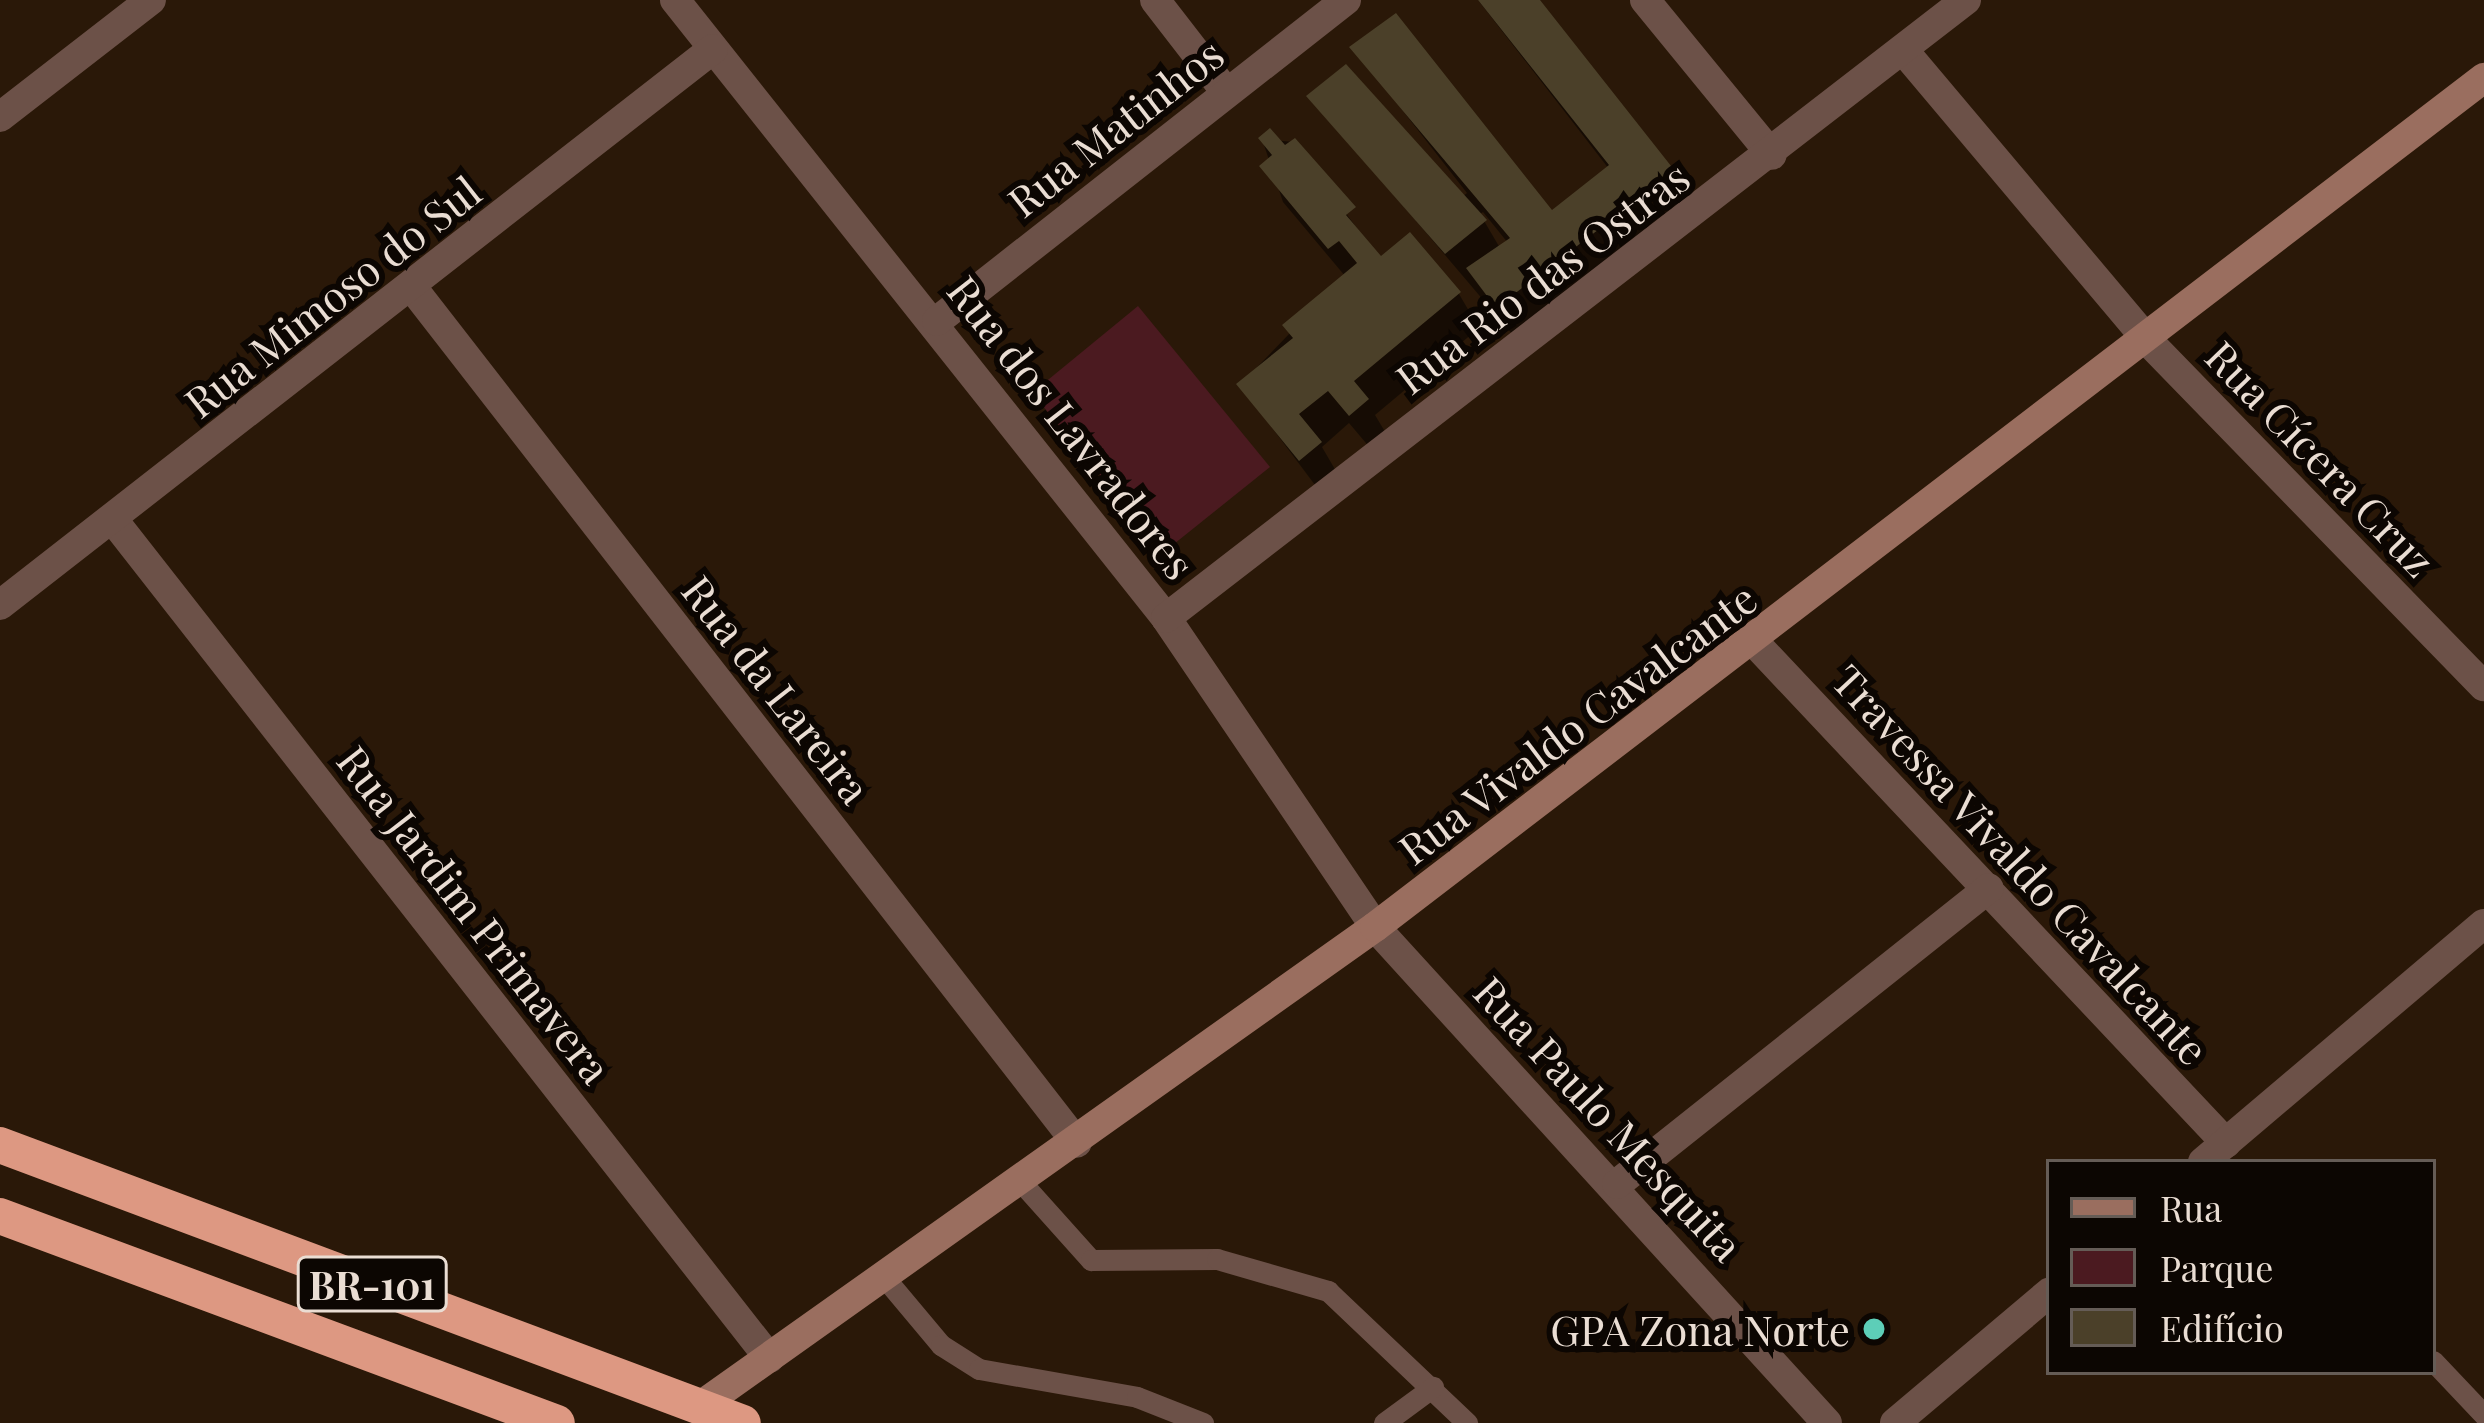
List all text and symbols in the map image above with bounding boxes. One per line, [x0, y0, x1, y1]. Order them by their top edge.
street label: Rua Matinhos [997, 27, 1233, 227]
street label: Rua Rio das Ostras [1386, 150, 1698, 404]
street label: Rua Mimoso do Sul [174, 165, 490, 427]
street label: Rua dos Lavradores [938, 266, 1206, 588]
street label: Rua Cícera Cruz [2196, 330, 2446, 586]
street label: Rua da Lareira [672, 565, 882, 813]
street label: Rua Vivaldo Cavalcante [1388, 572, 1766, 874]
street label: Travessa Vivaldo Cavalcante [1822, 653, 2220, 1075]
street label: Rua Jardim Primavera [328, 736, 622, 1092]
street label: Rua Paulo Mesquita [1465, 966, 1753, 1270]
legend [2046, 1159, 2436, 1375]
text: Rua [2160, 1183, 2222, 1231]
text: Parque [2160, 1243, 2273, 1291]
road number: BR-101 [294, 1251, 450, 1317]
text: Edifício [2160, 1303, 2284, 1351]
place label: GPA Zona Norte [1550, 1304, 1850, 1354]
marker: GPA Zona Norte [1861, 1316, 1887, 1342]

